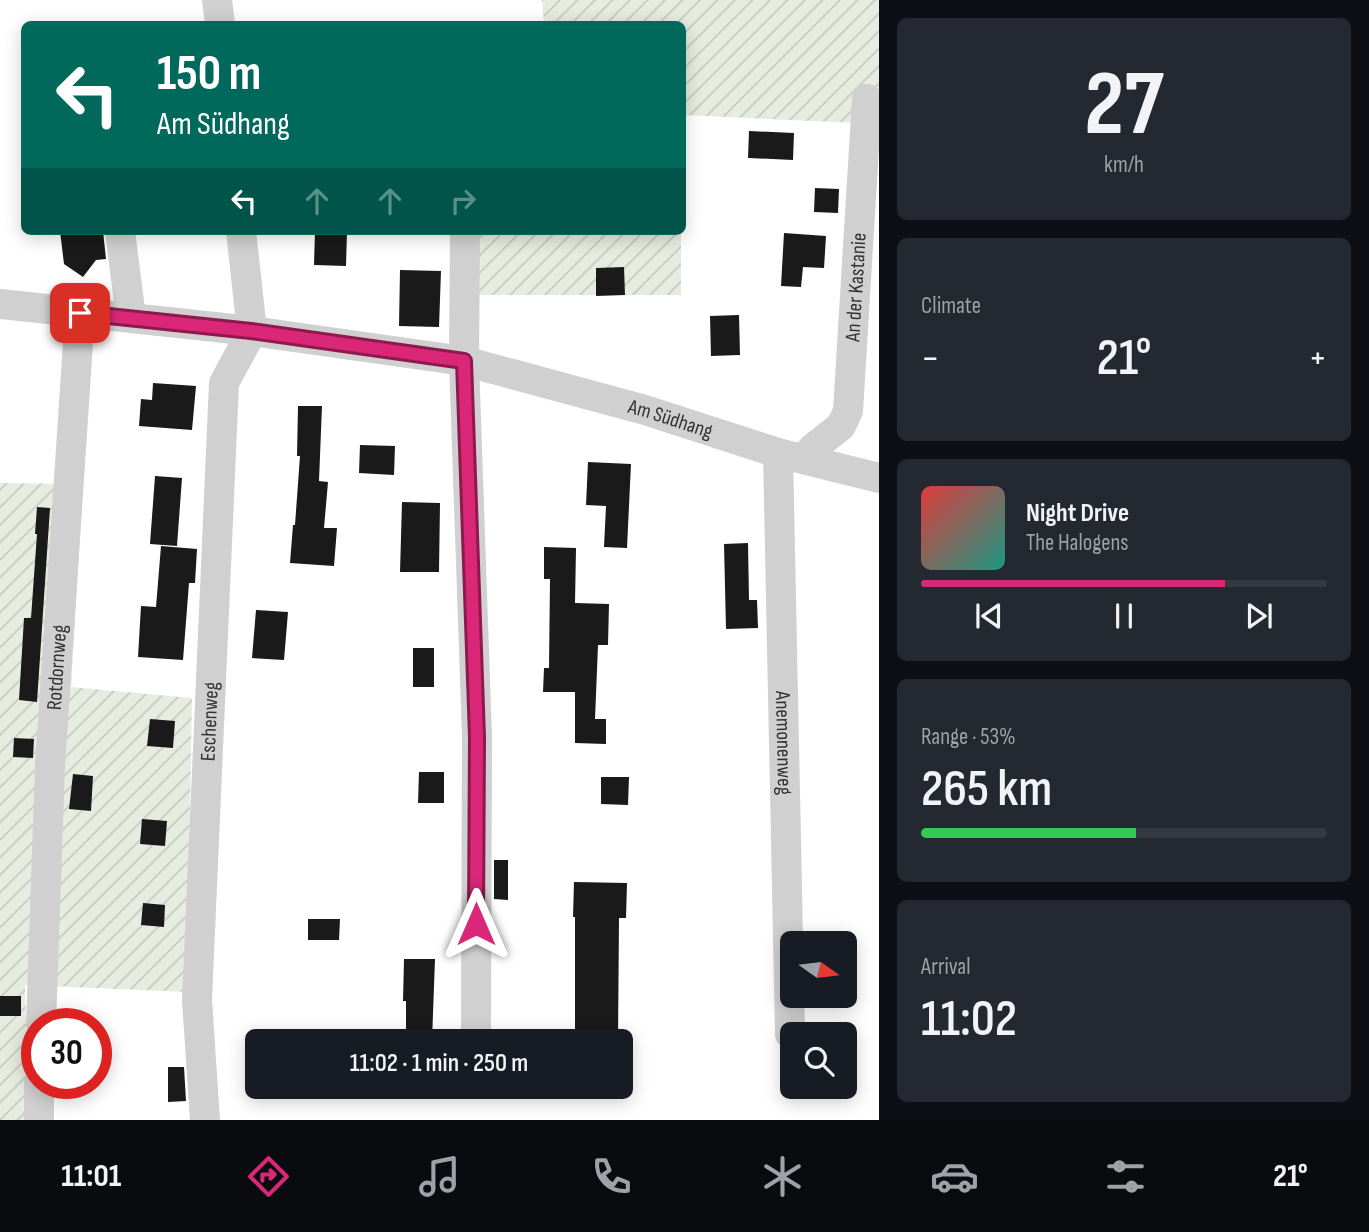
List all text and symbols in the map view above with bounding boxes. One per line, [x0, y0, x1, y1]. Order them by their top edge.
text: 150 m [157, 45, 261, 104]
icon: left [42, 49, 133, 140]
text: 27 [1084, 51, 1164, 160]
text: Am Südhang [157, 105, 290, 144]
text: km/h [1104, 151, 1144, 179]
icon: left [225, 182, 263, 220]
icon: ahead [298, 182, 336, 220]
icon: ahead [371, 182, 409, 220]
icon: right [444, 182, 482, 220]
street label: An der Kastanie [840, 232, 871, 343]
pin [50, 283, 110, 343]
text: Climate [921, 292, 981, 320]
icon: arrive [61, 294, 99, 332]
text: 21° [1097, 327, 1151, 390]
text: − [921, 336, 940, 381]
text: + [1308, 336, 1327, 381]
street label: Am Südhang [625, 393, 716, 444]
text: Night Drive [1026, 498, 1129, 529]
text: The Halogens [1026, 529, 1129, 557]
icon: previous [970, 597, 1008, 635]
icon: pause [1105, 597, 1143, 635]
icon: next [1240, 597, 1278, 635]
street label: Rotdornweg [41, 624, 72, 711]
street label: Eschenweg [195, 681, 223, 762]
street label: Anemonenweg [770, 690, 798, 795]
text: Range · 53% [921, 723, 1016, 751]
text: 265 km [921, 758, 1052, 821]
position arrow [439, 887, 513, 961]
north arrow [780, 931, 858, 1008]
map controls [780, 931, 857, 1099]
text: Arrival [921, 953, 970, 981]
text: 11:02 [921, 988, 1017, 1051]
speed limit sign: 30 [21, 1008, 112, 1099]
button: search [780, 1022, 857, 1099]
text: 11:02 · 1 min · 250 m [350, 1048, 528, 1079]
icon: directions [244, 1152, 293, 1201]
icon: music [415, 1152, 464, 1201]
icon: phone [587, 1152, 636, 1201]
icon: climate [758, 1152, 807, 1201]
icon: car [930, 1152, 979, 1201]
icon: filters [1101, 1152, 1150, 1201]
text: 11:01 [61, 1157, 121, 1196]
text: 21° [1273, 1157, 1308, 1196]

